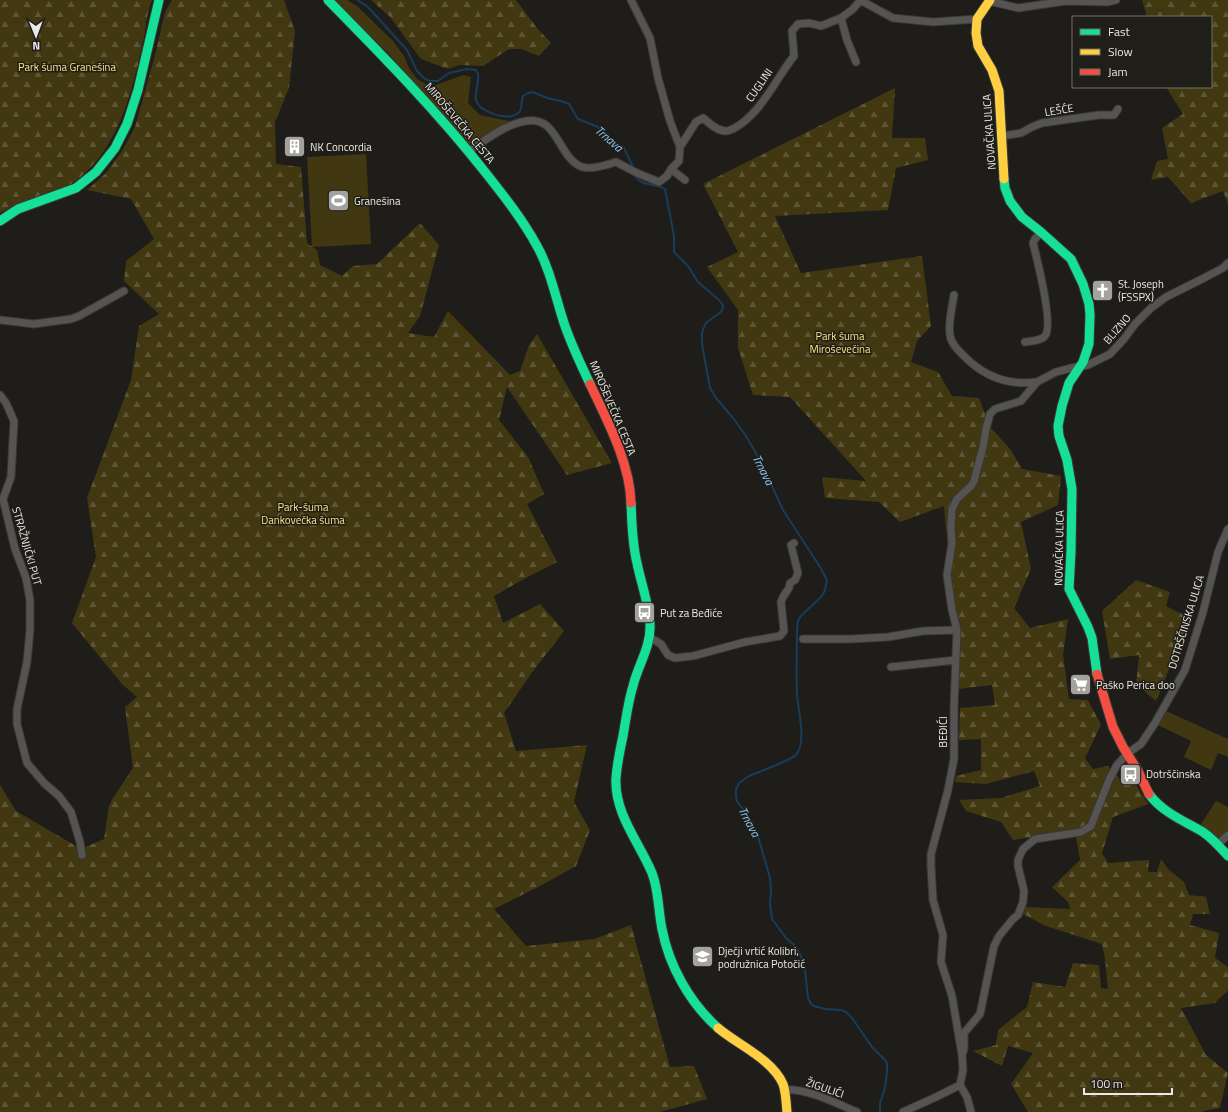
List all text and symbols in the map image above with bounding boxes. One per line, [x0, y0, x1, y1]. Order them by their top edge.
north arrow [16, 16, 56, 56]
legend [1072, 16, 1212, 88]
text: Fast [1108, 22, 1131, 41]
text: N [32, 38, 40, 54]
text: Slow [1108, 42, 1133, 61]
park label: Park šuma Granešina [18, 59, 117, 75]
text: Jam [1108, 62, 1128, 81]
street label: CUGLINI [742, 65, 776, 105]
street label: MIROŠEVEČKA CESTA [421, 79, 499, 167]
street label: NOVAČKA ULICA [978, 93, 1000, 170]
street label: LEŠĆE [1043, 100, 1075, 120]
water label: Trnava [591, 121, 628, 157]
building icon: NK Concordia [282, 134, 308, 160]
place label: NK Concordia [310, 139, 372, 155]
sports icon: Granešina [326, 188, 352, 214]
place label: Granešina [354, 193, 401, 209]
place label: St. Joseph (FSSPX) [1118, 276, 1164, 305]
church icon: St. Joseph (FSSPX) [1090, 277, 1116, 303]
street label: BLIZNO [1099, 310, 1135, 348]
park label: Park šuma Miroševečina [809, 328, 871, 357]
street label: MIROŠEVEČKA CESTA [586, 358, 640, 458]
water label: Trnava [748, 451, 780, 489]
park label: Park-šuma Dankovečka šuma [261, 499, 345, 528]
street label: STRAŽNJIČKI PUT [8, 505, 46, 587]
street label: NOVAČKA ULICA [1050, 509, 1068, 586]
street label: DOTRŠČINSKA ULICA [1164, 573, 1208, 671]
bus stop icon: Put za Beđiće [632, 600, 658, 626]
place label: Put za Beđiće [660, 605, 723, 621]
supermarket icon: Paško Perica doo [1068, 672, 1094, 698]
place label: Paško Perica doo [1096, 677, 1175, 693]
street label: BEĐIĆI [935, 716, 951, 748]
bus stop icon: Dotrščinska [1118, 761, 1144, 787]
place label: Dotrščinska [1146, 766, 1201, 782]
water label: Trnava [734, 803, 766, 841]
place label: Dječji vrtić Kolibri, podružnica Potočić [718, 943, 805, 972]
school or university icon: Dječji vrtić Kolibri, podružnica Potočić [690, 944, 716, 970]
scale bar [1084, 1070, 1172, 1096]
street label: ŽIGULIĆI [804, 1074, 846, 1102]
text: 100 m [1090, 1074, 1123, 1093]

